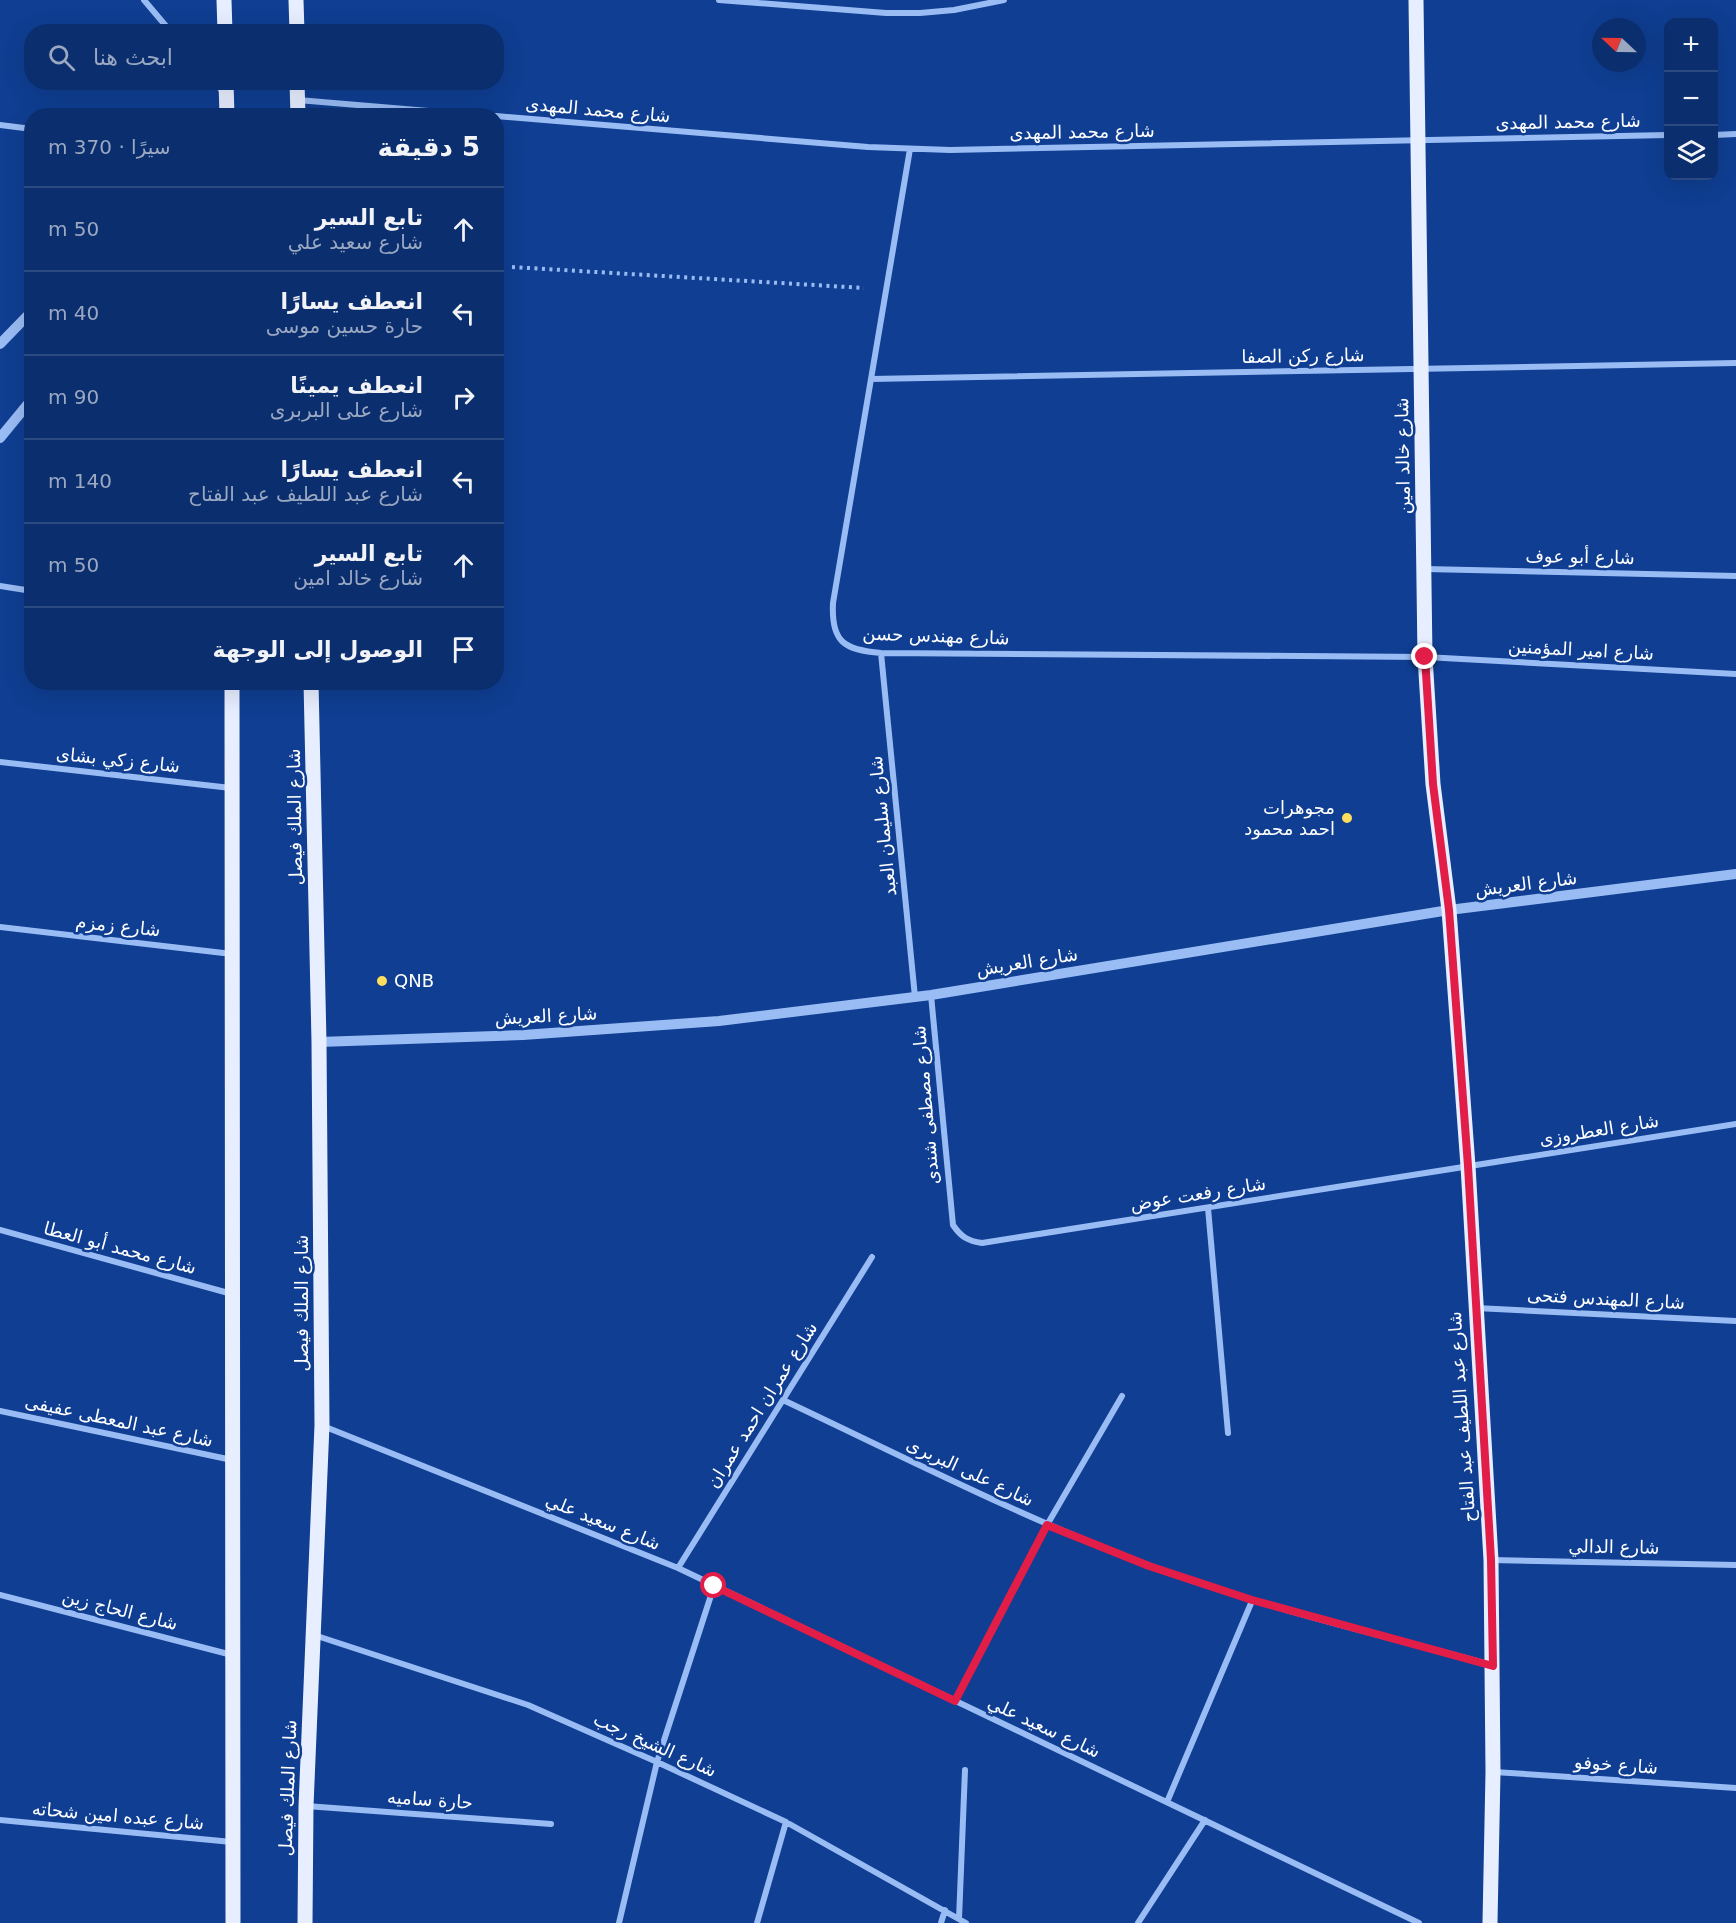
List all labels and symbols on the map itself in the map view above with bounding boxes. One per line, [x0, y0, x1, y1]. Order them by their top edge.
north arrow [1592, 18, 1646, 72]
street label: شارع محمد المهدى [525, 93, 671, 127]
street label: شارع محمد المهدى [1495, 110, 1641, 134]
street label: شارع محمد المهدى [1009, 120, 1155, 144]
street label: شارع ركن الصفا [1241, 344, 1365, 368]
street label: شارع خالد امين [1391, 397, 1415, 515]
street label: شارع أبو عوف [1525, 544, 1635, 569]
street label: شارع مهندس حسن [862, 622, 1010, 650]
street label: شارع امير المؤمنين [1508, 635, 1654, 665]
route end [1411, 643, 1437, 669]
street label: شارع زكي بشاى [55, 743, 181, 777]
street label: شارع الملك فيصل [283, 748, 307, 886]
street label: شارع سليمان العبد [865, 755, 901, 897]
place label: مجوهرات احمد محمود [1244, 797, 1335, 840]
marker: مجوهرات احمد محمود [1340, 811, 1354, 825]
street label: شارع العريش [1474, 867, 1578, 901]
street label: شارع زمزم [75, 911, 161, 941]
street label: شارع العريش [975, 943, 1079, 981]
place label: QNB [394, 970, 434, 991]
marker: QNB [375, 974, 389, 988]
street label: شارع العريش [494, 1002, 598, 1030]
street label: شارع مصطفى شندى [908, 1025, 944, 1185]
street label: شارع العطروزى [1537, 1110, 1661, 1150]
street label: شارع رفعت عوض [1129, 1172, 1267, 1216]
street label: شارع محمد أبو العطا [41, 1216, 199, 1279]
street label: شارع الملك فيصل [291, 1235, 313, 1371]
street label: شارع المهندس فتحى [1526, 1284, 1686, 1314]
street label: شارع عبد اللطيف عبد الفتاح [1444, 1311, 1480, 1523]
street label: شارع عمران احمد عمران [702, 1318, 822, 1492]
street label: شارع عبد المعطى عفيفى [23, 1390, 215, 1452]
street label: شارع على البربرى [903, 1433, 1037, 1511]
street label: شارع سعيد علي [542, 1489, 664, 1555]
street label: شارع الدالي [1568, 1535, 1660, 1559]
route start [700, 1572, 726, 1598]
street label: شارع الحاج زين [60, 1585, 180, 1635]
street label: شارع سعيد علي [984, 1691, 1104, 1763]
street label: شارع الشيخ رجب [590, 1708, 720, 1782]
street label: شارع الملك فيصل [275, 1719, 301, 1857]
street label: شارع خوفو [1572, 1751, 1659, 1779]
street label: حارة ساميه [387, 1786, 474, 1813]
street label: شارع عبده امين شحاته [31, 1798, 205, 1834]

